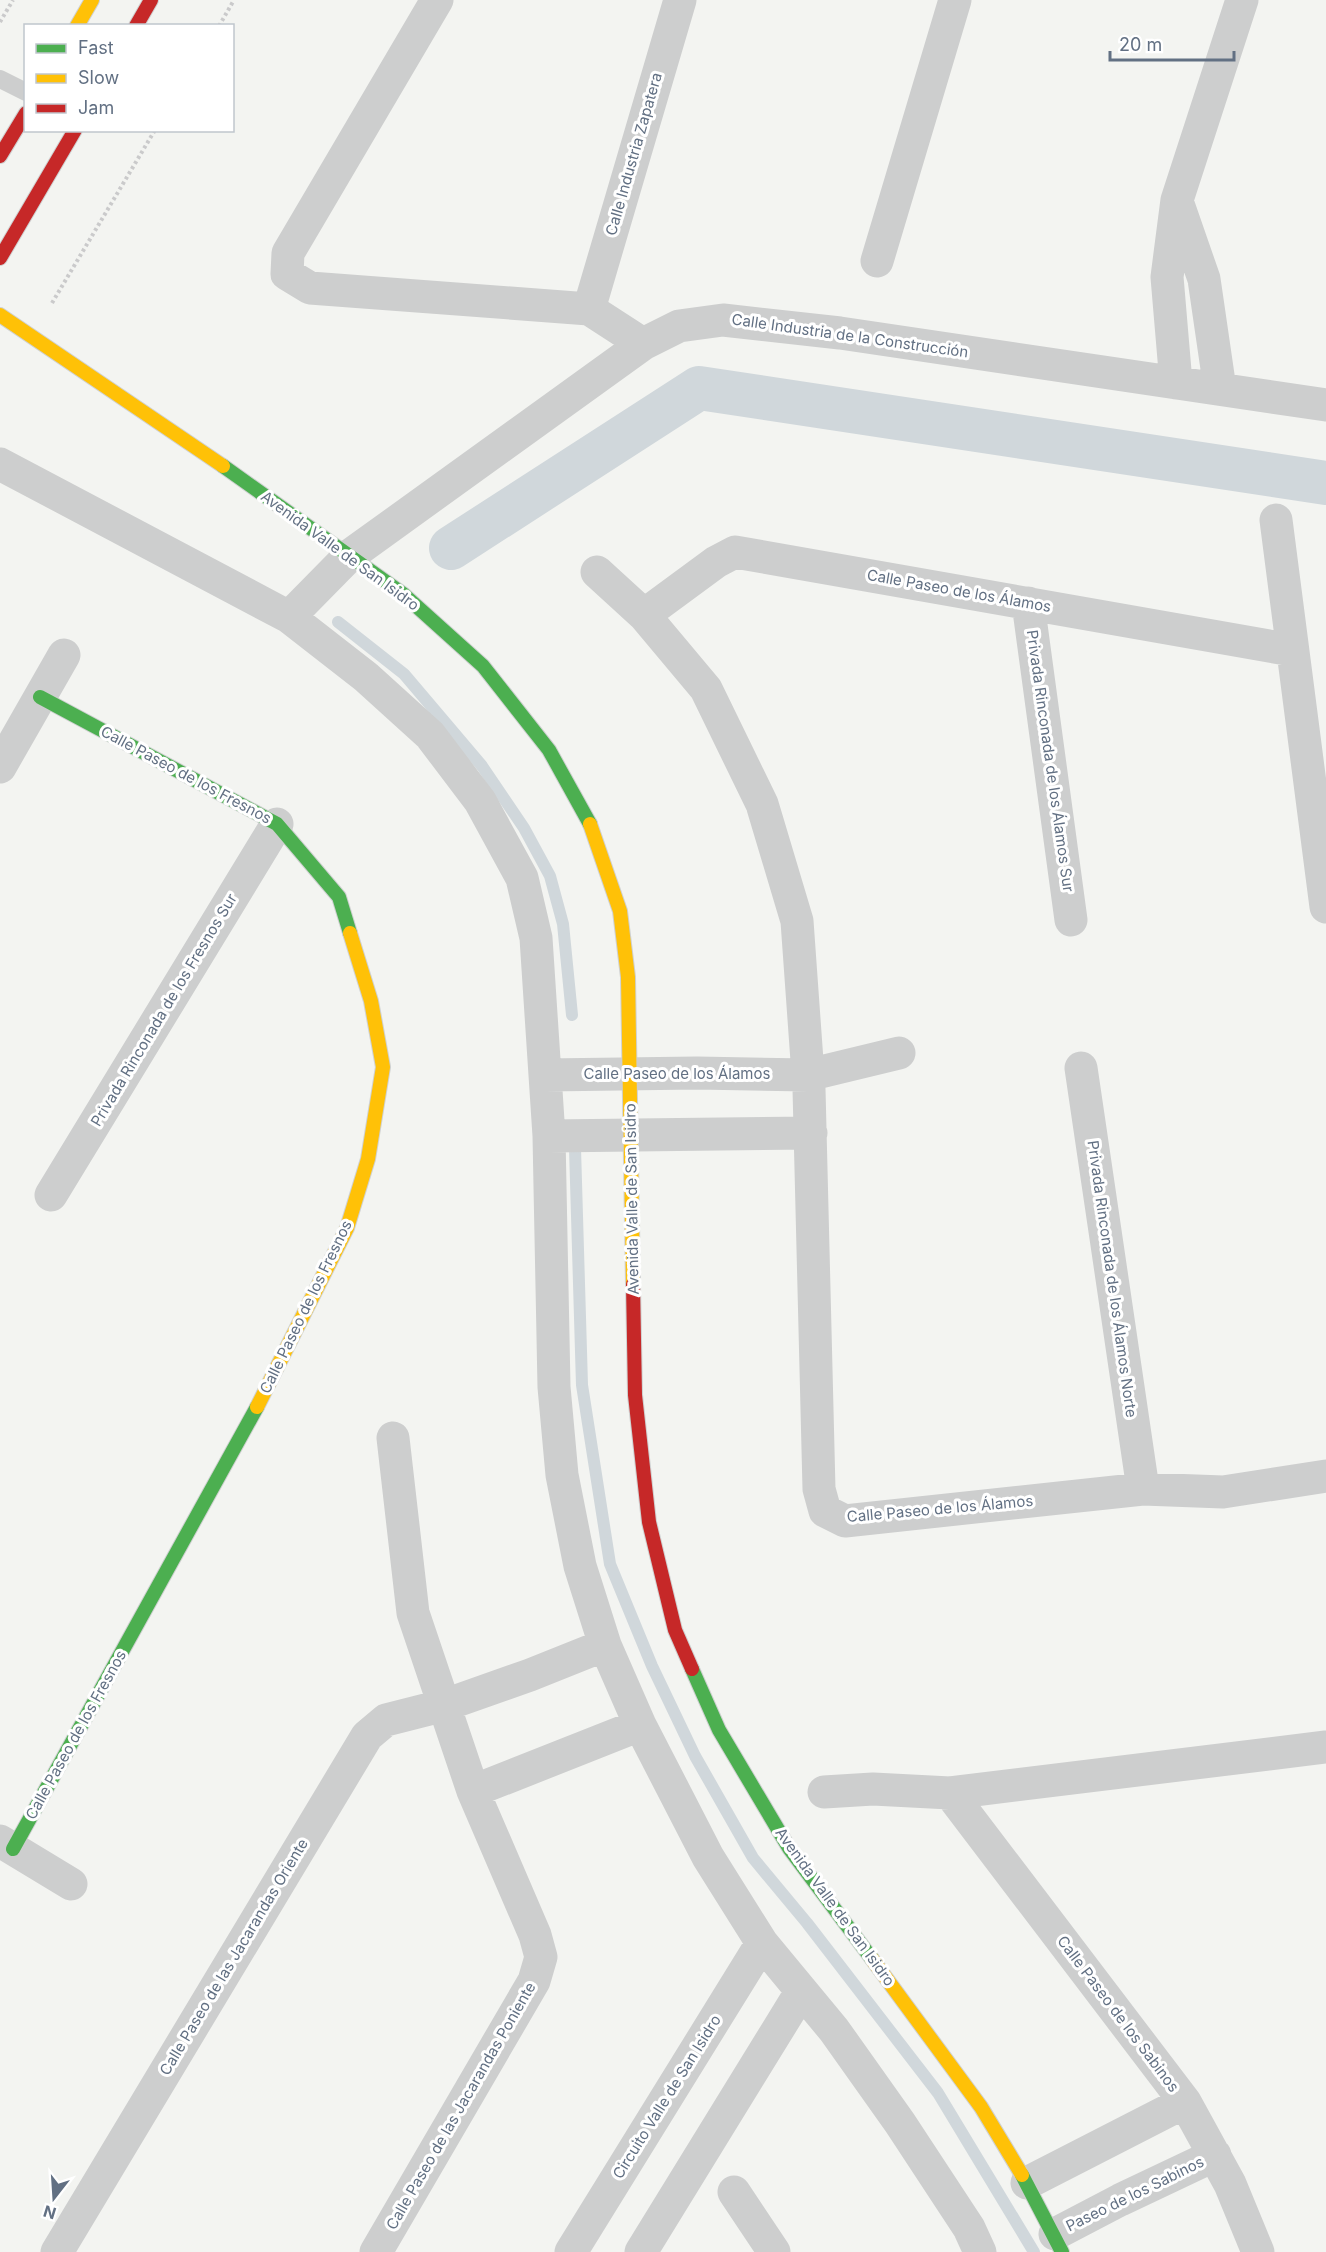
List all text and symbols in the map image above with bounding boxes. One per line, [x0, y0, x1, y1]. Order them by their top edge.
legend [24, 24, 234, 132]
scale bar [1110, 24, 1234, 62]
text: 20 m [1119, 34, 1162, 55]
text: Fast [78, 37, 114, 58]
text: Slow [78, 67, 119, 88]
street label: Calle Industria Zapatera [601, 70, 666, 238]
text: Jam [78, 97, 114, 118]
street label: Calle Industria de la Construcción [731, 309, 970, 362]
street label: Avenida Valle de San Isidro [257, 487, 423, 614]
street label: Calle Paseo de los Álamos [865, 565, 1053, 616]
street label: Privada Rinconada de los Álamos Sur [1023, 629, 1078, 893]
street label: Calle Paseo de los Fresnos [98, 721, 275, 828]
street label: Privada Rinconada de los Fresnos Sur [86, 890, 241, 1130]
street label: Calle Paseo de los Álamos [584, 1064, 771, 1083]
street label: Avenida Valle de San Isidro [620, 1103, 643, 1295]
street label: Privada Rinconada de los Álamos Norte [1084, 1139, 1141, 1419]
street label: Calle Paseo de los Fresnos [255, 1217, 356, 1397]
street label: Calle Paseo de los Álamos [846, 1491, 1034, 1526]
street label: Calle Paseo de los Fresnos [21, 1647, 130, 1823]
street label: Avenida Valle de San Isidro [772, 1824, 899, 1990]
street label: Calle Paseo de las Jacarandas Oriente [155, 1835, 312, 2079]
street label: Calle Paseo de los Sabinos [1053, 1932, 1184, 2096]
street label: Calle Paseo de las Jacarandas Poniente [382, 1979, 539, 2233]
street label: Circuito Valle de San Isidro [608, 2011, 725, 2182]
street label: Paseo de los Sabinos [1063, 2152, 1207, 2235]
north arrow [24, 2168, 84, 2228]
text: N [41, 2201, 58, 2224]

